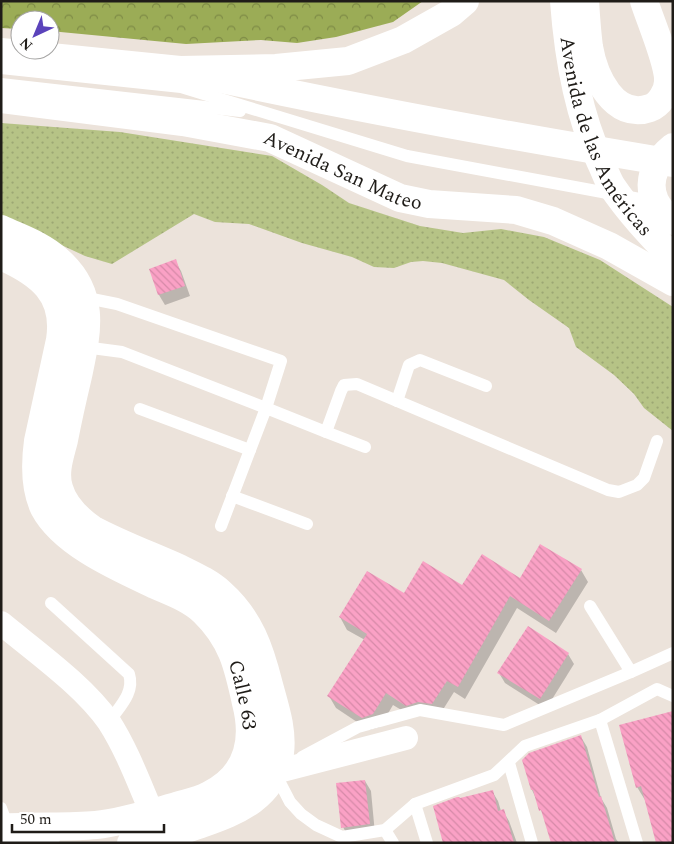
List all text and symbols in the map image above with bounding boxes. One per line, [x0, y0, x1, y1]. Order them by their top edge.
north arrow [10, 10, 60, 60]
text: N [15, 32, 38, 56]
street label: Avenida de las Américas [551, 35, 659, 243]
street label: Avenida San Mateo [258, 123, 425, 218]
street label: Calle 63 [220, 656, 264, 731]
scale bar [12, 802, 165, 834]
text: 50 m [20, 808, 52, 831]

